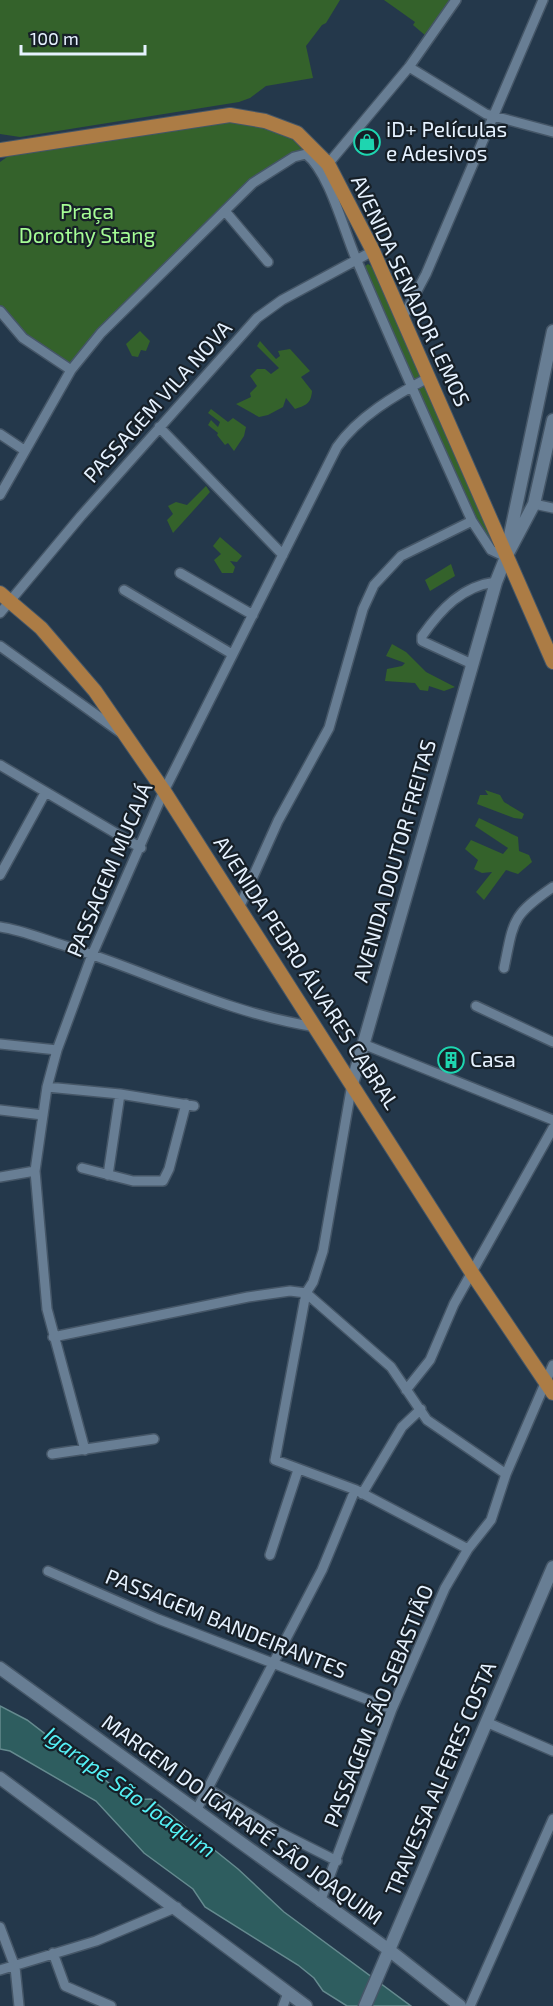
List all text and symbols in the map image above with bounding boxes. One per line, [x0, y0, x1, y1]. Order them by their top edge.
scale bar [21, 18, 146, 56]
text: 100 m [30, 27, 79, 49]
place label: iD+ Películas e Adesivos [386, 116, 507, 165]
shop icon: iD+ Películas e Adesivos [352, 127, 382, 157]
street label: AVENIDA SENADOR LEMOS [347, 171, 476, 410]
park label: Praça Dorothy Stang [19, 198, 156, 247]
street label: PASSAGEM VILA NOVA [78, 315, 236, 487]
street label: AVENIDA DOUTOR FREITAS [347, 736, 440, 985]
street label: PASSAGEM MUCAJÁ [61, 778, 157, 960]
street label: AVENIDA PEDRO ÁLVARES CABRAL [209, 831, 405, 1114]
building icon: Casa [436, 1045, 466, 1075]
place label: Casa [470, 1046, 516, 1071]
street label: PASSAGEM BANDEIRANTES [102, 1563, 351, 1683]
street label: PASSAGEM SÃO SEBASTIÃO [318, 1581, 438, 1830]
street label: TRAVESSA ALFERES COSTA [379, 1658, 500, 1899]
street label: MARGEM DO IGARAPÉ SÃO JOAQUIM [97, 1708, 388, 1930]
water label: Igarapé São Joaquim [40, 1720, 221, 1862]

